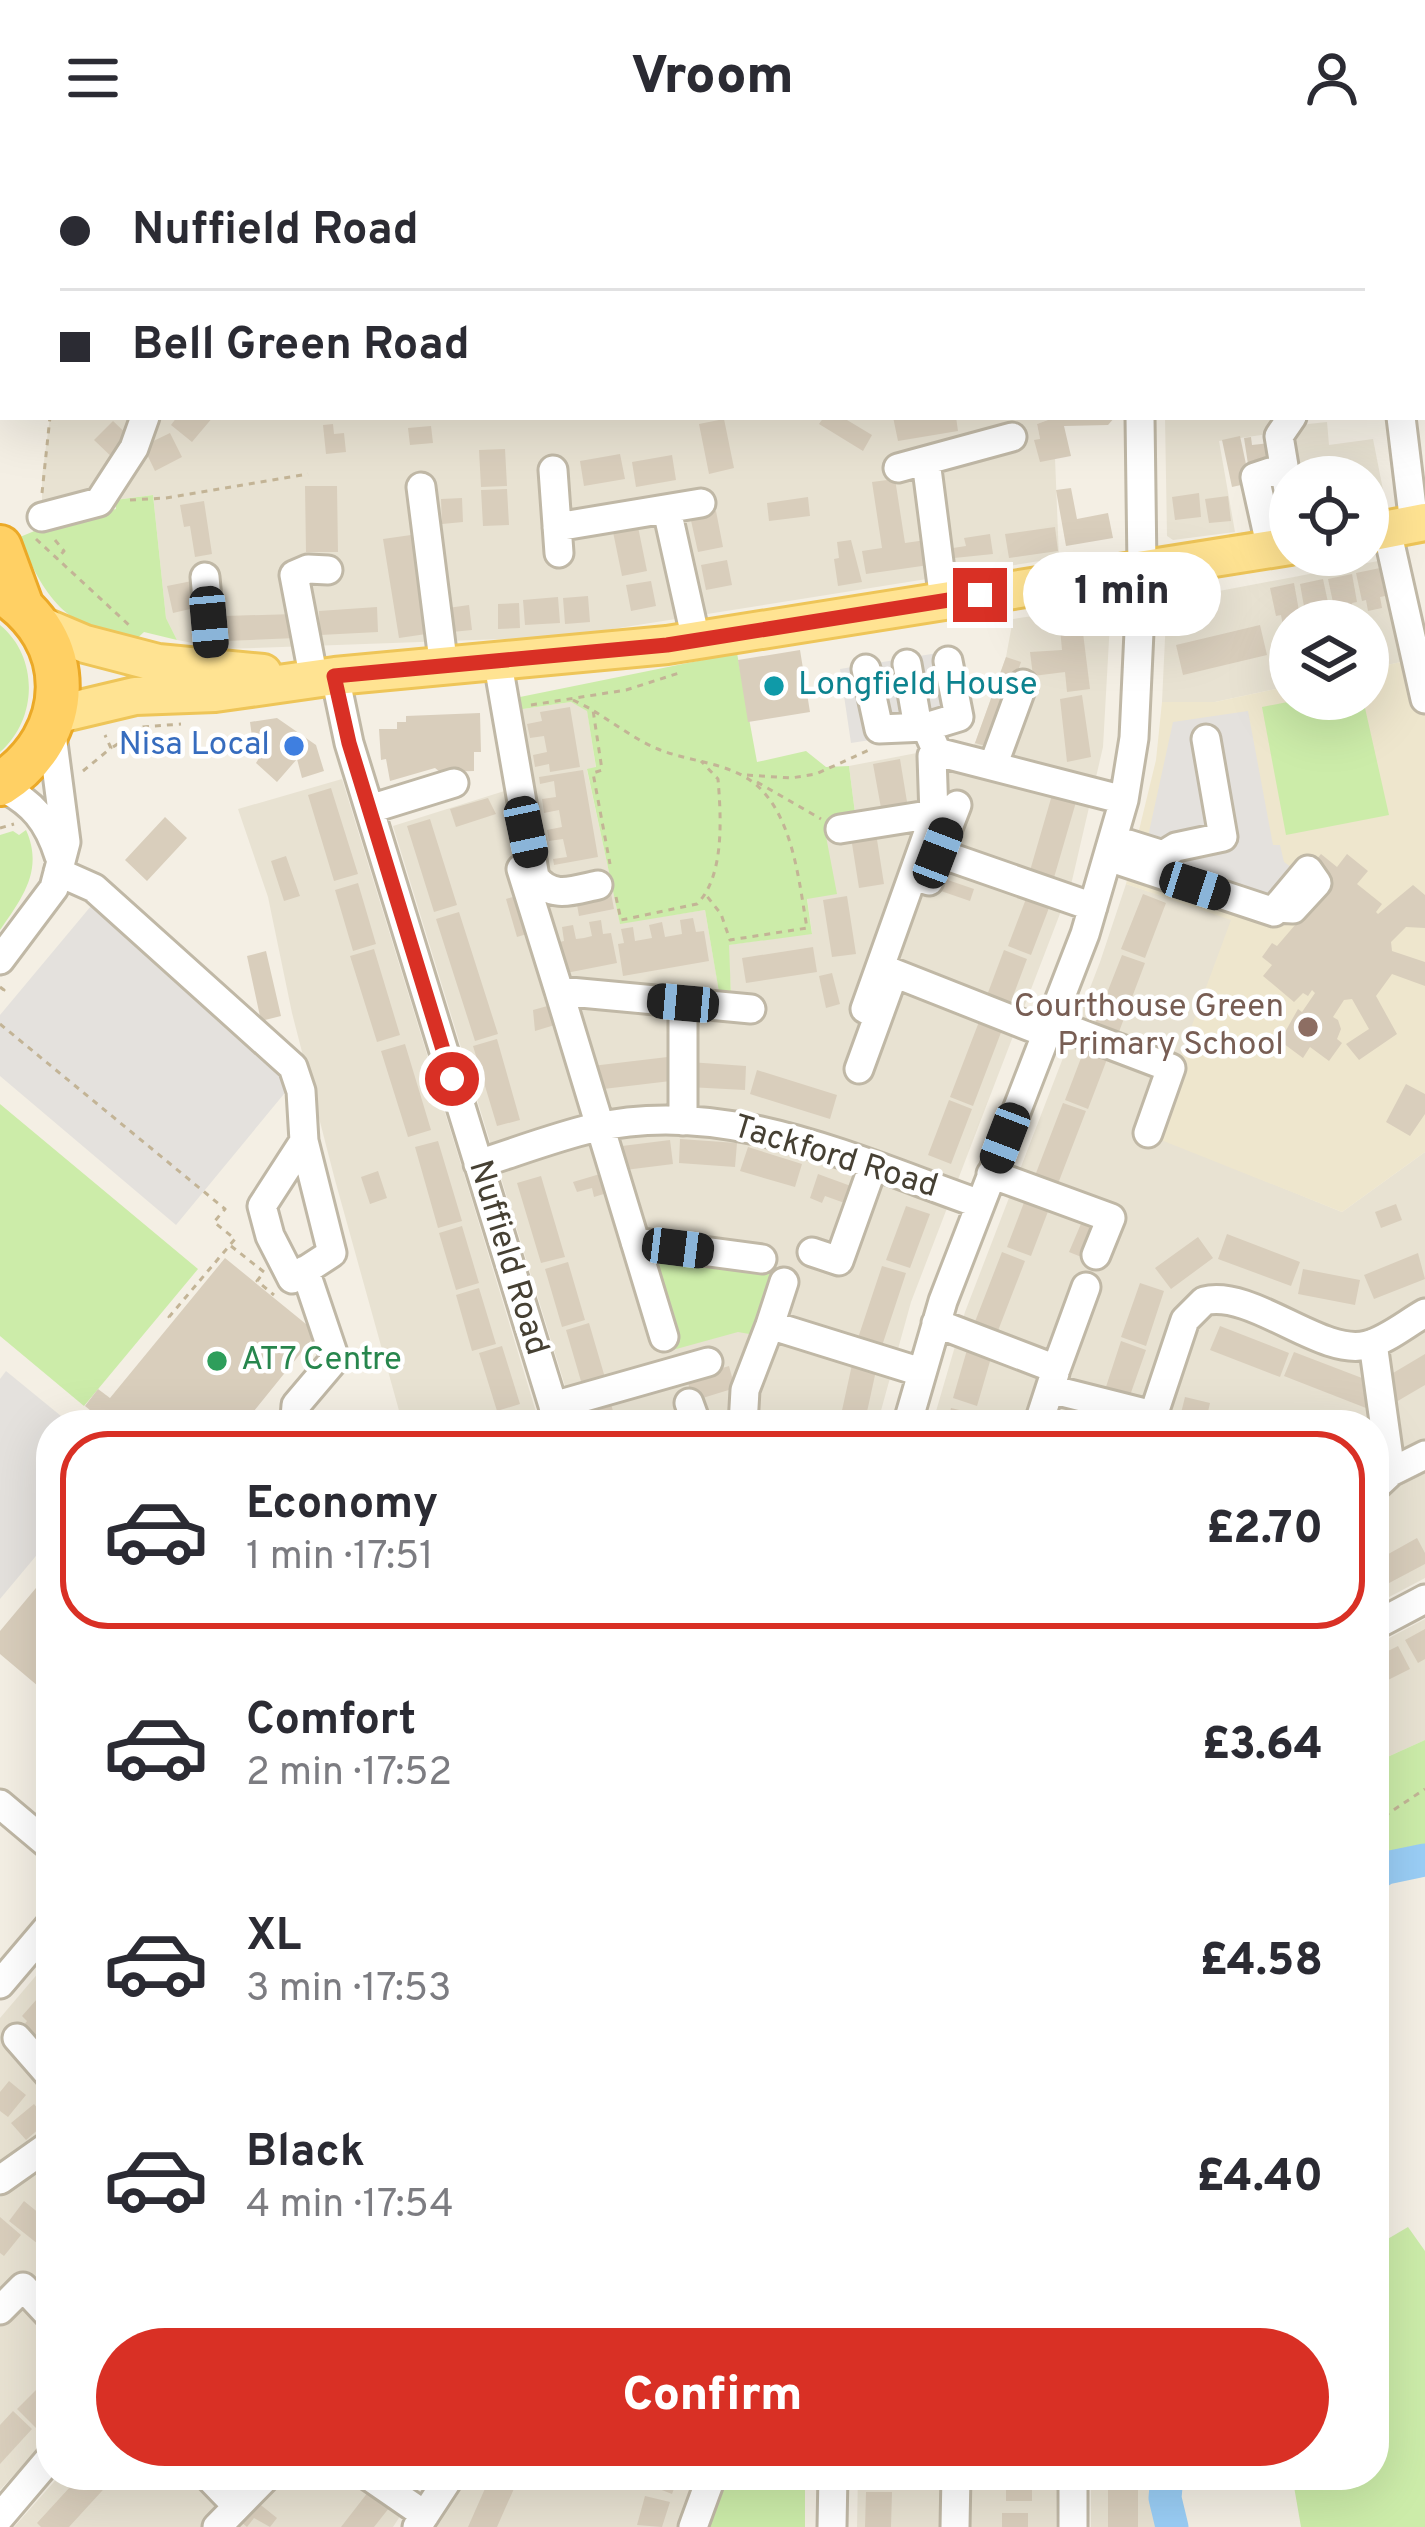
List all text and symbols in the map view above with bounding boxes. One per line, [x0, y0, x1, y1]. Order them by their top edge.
text: Vroom [631, 44, 794, 113]
icon: menu [60, 45, 126, 111]
icon: person [1299, 45, 1365, 111]
text: Nuffield Road [132, 203, 419, 260]
text: Bell Green Road [132, 318, 470, 375]
map controls [1269, 456, 1389, 720]
button: locate [1269, 456, 1389, 576]
callout: 1 min [1022, 553, 1220, 637]
route end [953, 568, 1007, 622]
text: 1 min [1074, 569, 1170, 618]
car [188, 585, 230, 659]
button: layers [1269, 600, 1389, 720]
place label: Longfield House [798, 665, 1037, 707]
marker: Longfield House [761, 673, 787, 699]
place label: Nisa Local [118, 725, 270, 767]
marker: Nisa Local [281, 733, 307, 759]
car [501, 793, 551, 871]
car [908, 813, 968, 893]
car [1155, 858, 1235, 914]
car [646, 982, 720, 1024]
place label: Courthouse Green Primary School [1014, 987, 1284, 1067]
marker: Courthouse Green Primary School [1295, 1014, 1321, 1040]
route start [425, 1052, 479, 1106]
car [975, 1098, 1035, 1178]
street label: Tackford Road [728, 1107, 942, 1209]
street label: Nuffield Road [457, 1155, 557, 1361]
car [640, 1226, 716, 1270]
place label: AT7 Centre [241, 1340, 402, 1382]
marker: AT7 Centre [204, 1348, 230, 1374]
icon: car [102, 1476, 210, 1584]
text: Economy [246, 1477, 438, 1534]
text: £2.70 [1206, 1502, 1323, 1559]
text: 1 min · 17:51 [246, 1534, 434, 1583]
icon: car [102, 1692, 210, 1800]
text: Comfort [246, 1693, 416, 1750]
text: £3.64 [1202, 1718, 1323, 1775]
text: 2 min · 17:52 [246, 1750, 452, 1799]
icon: car [102, 1908, 210, 2016]
text: XL [246, 1909, 301, 1966]
text: £4.58 [1199, 1934, 1323, 1991]
text: 3 min · 17:53 [246, 1966, 452, 2015]
icon: car [102, 2124, 210, 2232]
text: Black [246, 2125, 365, 2182]
text: £4.40 [1196, 2150, 1323, 2207]
text: 4 min · 17:54 [246, 2182, 454, 2231]
button: Confirm [96, 2328, 1329, 2466]

